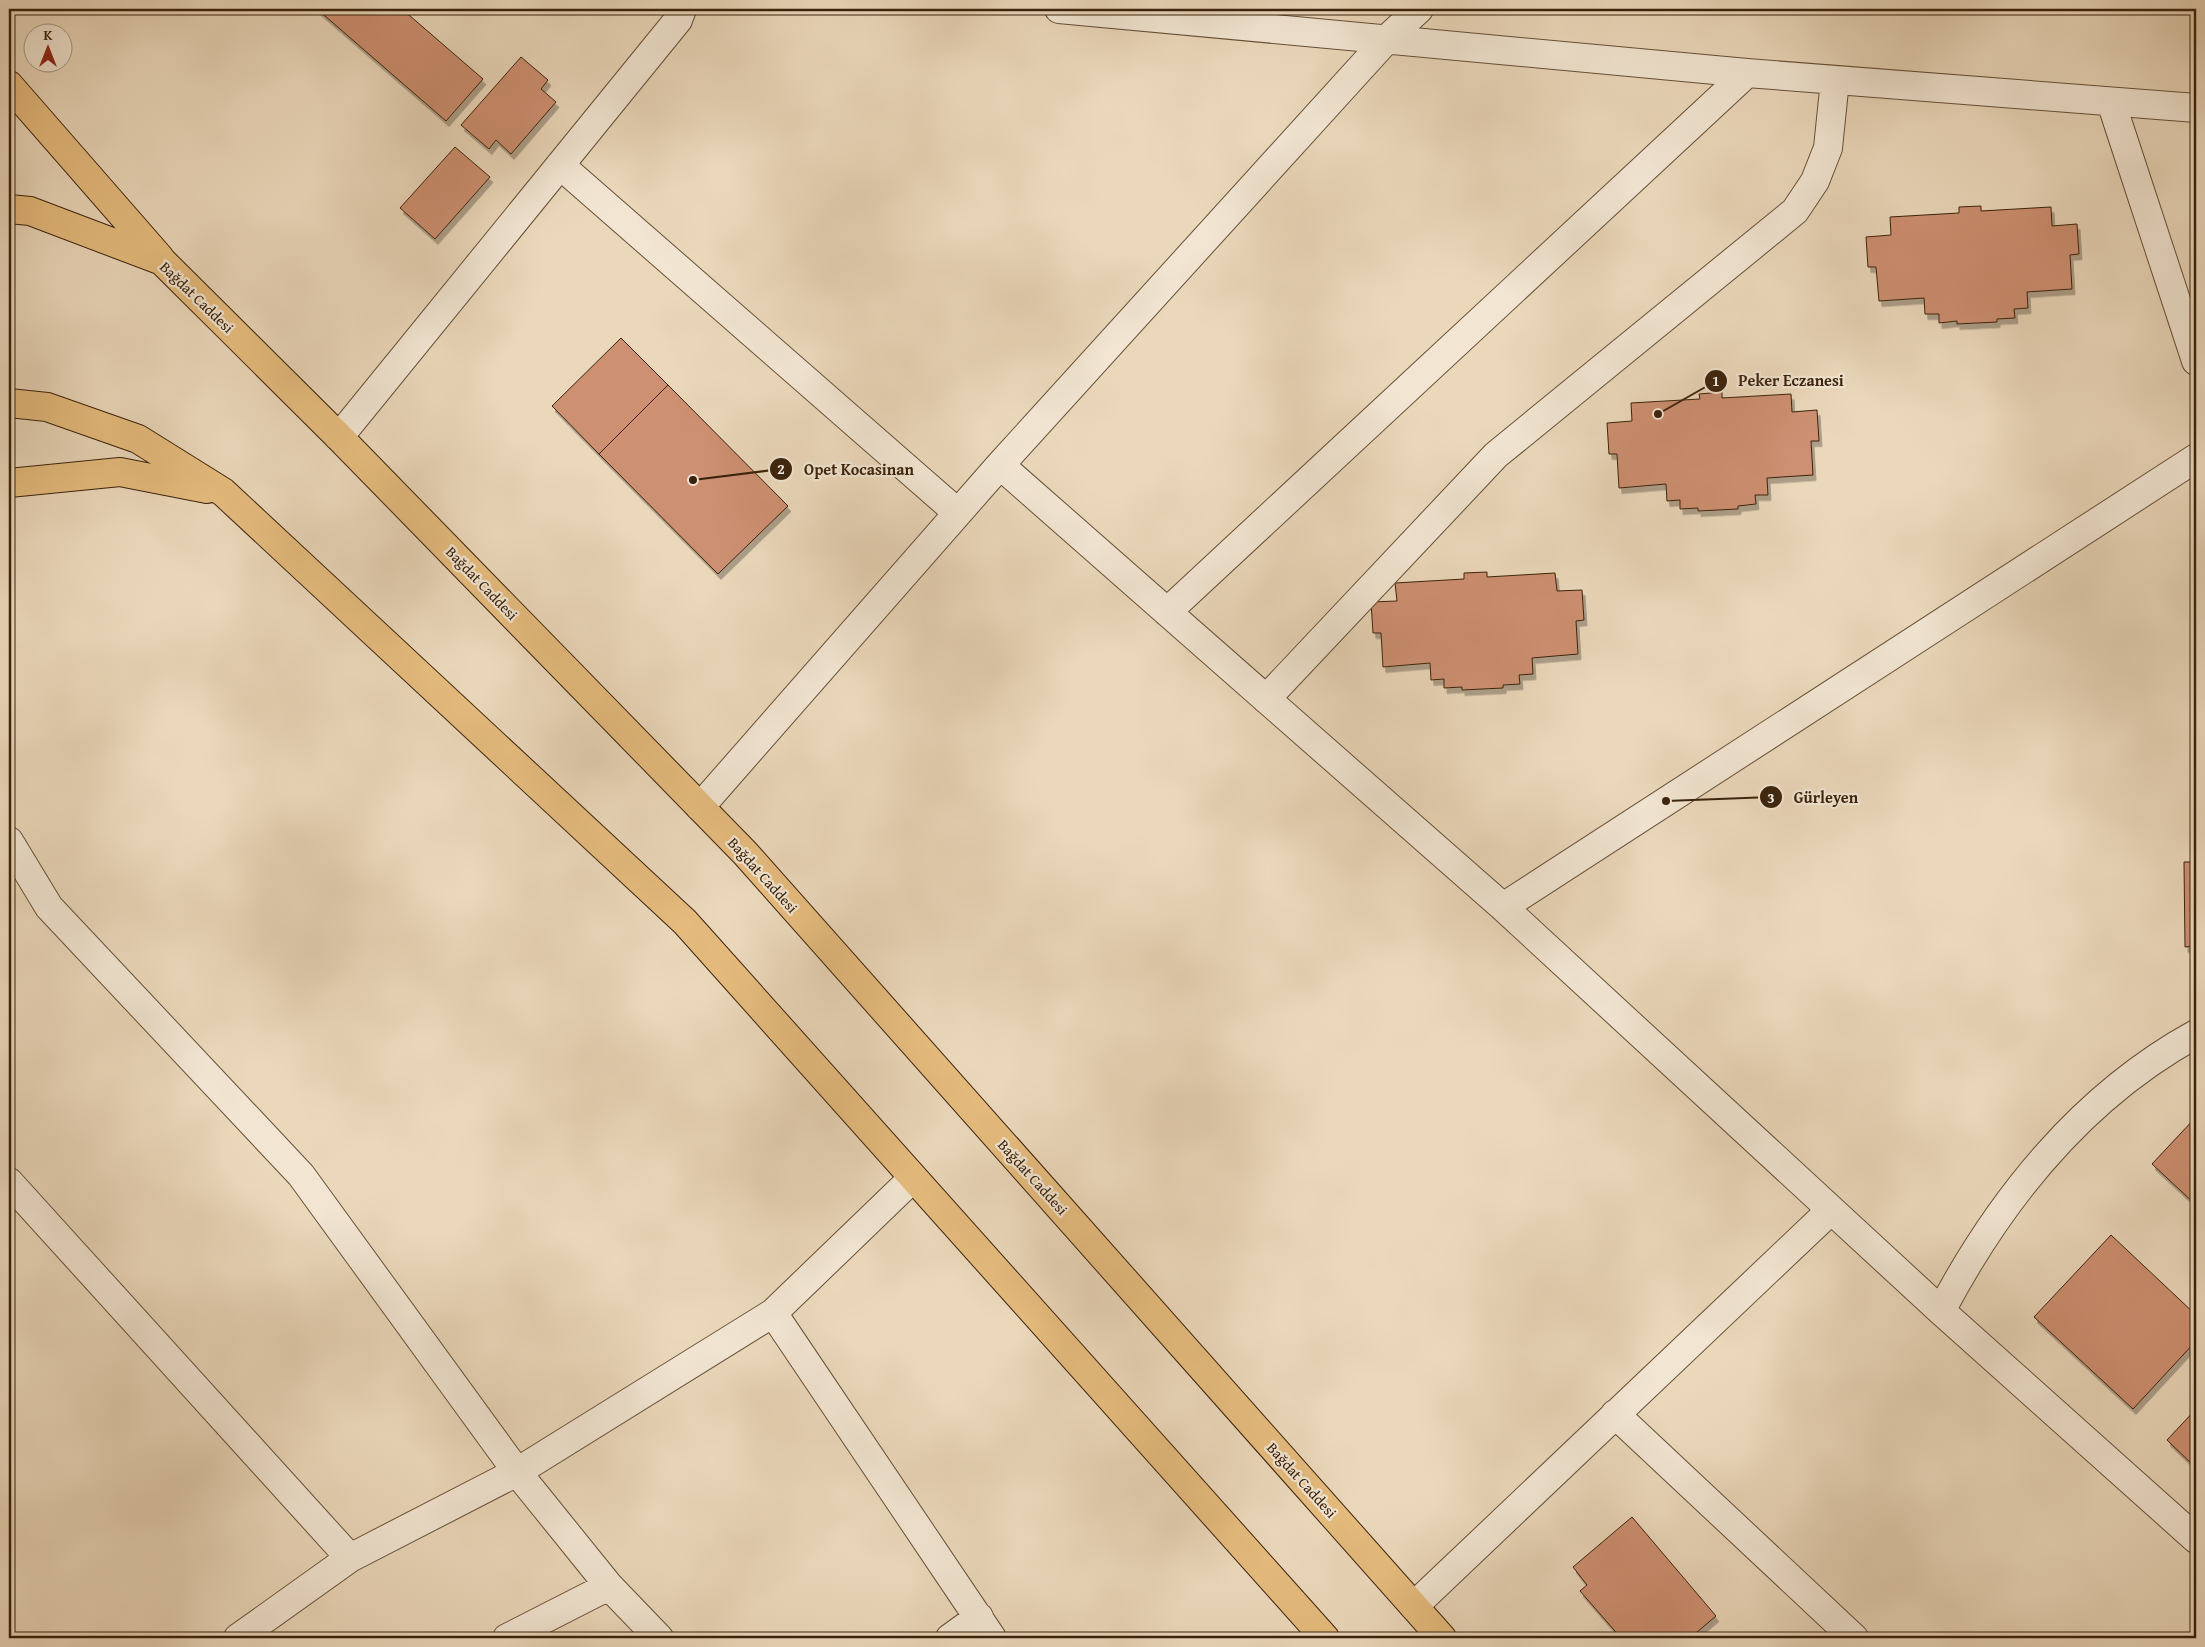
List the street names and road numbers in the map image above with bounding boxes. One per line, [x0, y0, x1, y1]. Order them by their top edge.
street label: Bağdat Caddesi [155, 256, 239, 338]
street label: Bağdat Caddesi [441, 541, 523, 625]
street label: Bağdat Caddesi [723, 833, 803, 917]
street label: Bağdat Caddesi [993, 1135, 1073, 1219]
street label: Bağdat Caddesi [1262, 1438, 1342, 1522]

